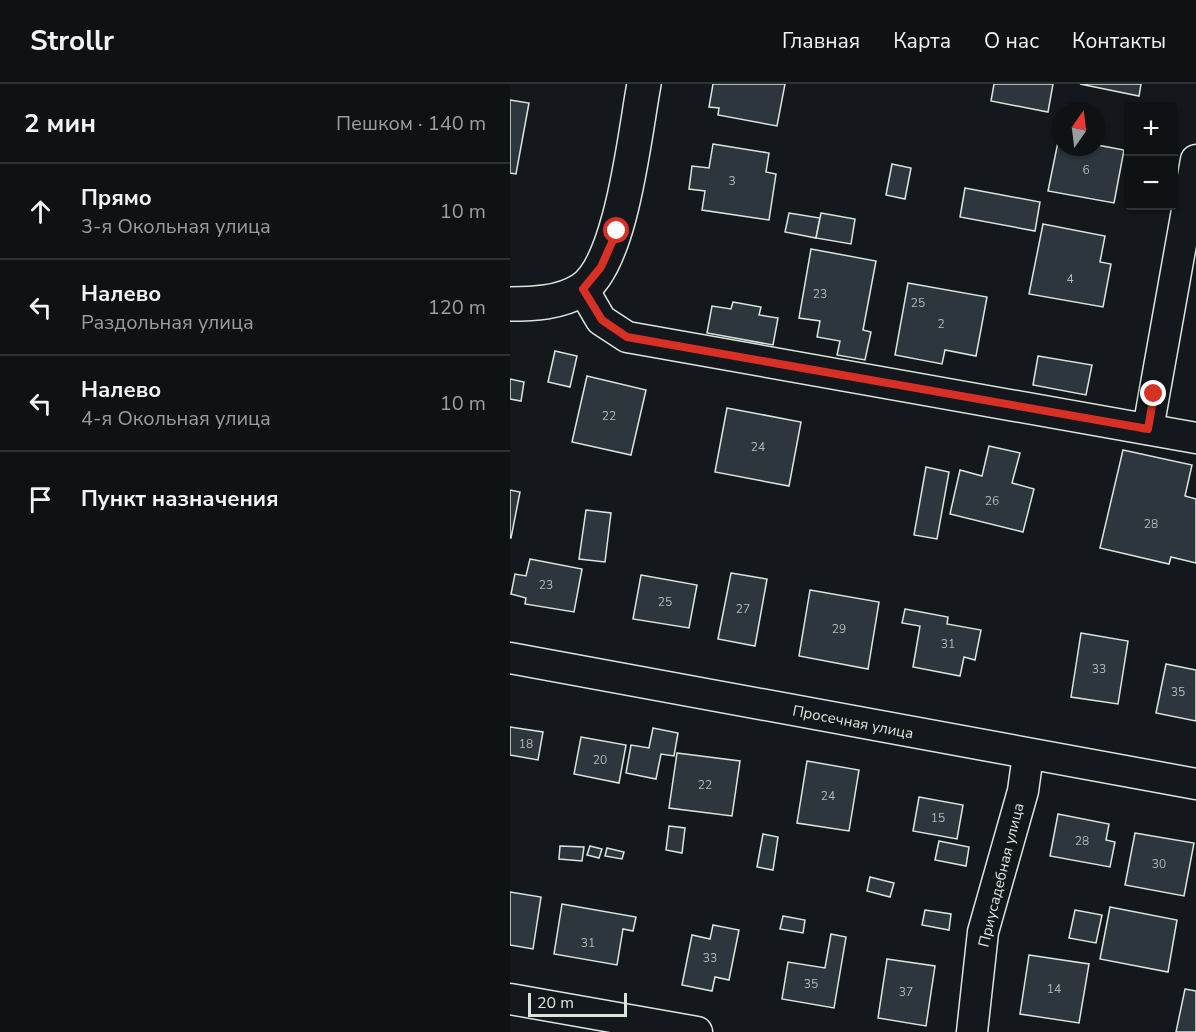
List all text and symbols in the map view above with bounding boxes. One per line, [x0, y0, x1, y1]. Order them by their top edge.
text: Strollr [30, 22, 114, 60]
text: Главная [782, 27, 860, 55]
text: Карта [893, 27, 951, 55]
text: О нас [984, 27, 1039, 55]
text: Контакты [1072, 27, 1166, 55]
north arrow [1052, 102, 1106, 156]
map controls [1124, 102, 1178, 210]
button: + [1124, 102, 1178, 156]
text: 2 мин [24, 106, 96, 141]
text: Пешком · 140 m [336, 110, 486, 137]
button: − [1124, 156, 1178, 210]
house number: 6 [1082, 162, 1090, 178]
house number: 3 [728, 173, 736, 189]
text: Прямо [81, 183, 152, 213]
icon: ahead [24, 195, 57, 228]
text: 10 m [440, 198, 486, 225]
text: 3-я Окольная улица [81, 213, 271, 240]
route start [603, 217, 629, 243]
house number: 4 [1066, 271, 1074, 287]
text: Налево [81, 279, 161, 309]
house number: 23 [813, 286, 827, 302]
icon: left [24, 291, 57, 324]
text: 120 m [428, 294, 486, 321]
house number: 25 [911, 295, 925, 311]
text: Раздольная улица [81, 309, 254, 336]
house number: 2 [937, 316, 945, 332]
text: Налево [81, 375, 161, 405]
route end [1140, 380, 1166, 406]
icon: left [24, 387, 57, 420]
text: 10 m [440, 390, 486, 417]
text: 4-я Окольная улица [81, 405, 271, 432]
house number: 22 [602, 408, 616, 424]
house number: 24 [751, 439, 765, 455]
icon: arrive [24, 483, 57, 516]
text: Пункт назначения [81, 484, 279, 514]
house number: 26 [985, 493, 999, 509]
house number: 28 [1144, 516, 1158, 532]
house number: 23 [539, 577, 553, 593]
house number: 25 [658, 594, 672, 610]
house number: 27 [736, 601, 750, 617]
house number: 29 [832, 621, 846, 637]
house number: 31 [941, 636, 955, 652]
house number: 33 [1092, 661, 1106, 677]
house number: 35 [1171, 684, 1185, 700]
street label: Просечная улица [791, 700, 915, 744]
house number: 18 [519, 736, 533, 752]
house number: 20 [593, 752, 607, 768]
house number: 22 [698, 777, 712, 793]
house number: 24 [821, 788, 835, 804]
street label: Приусадебная улица [973, 801, 1029, 949]
house number: 15 [931, 810, 945, 826]
house number: 28 [1075, 833, 1089, 849]
house number: 30 [1152, 856, 1166, 872]
house number: 31 [581, 935, 595, 951]
house number: 33 [703, 950, 717, 966]
house number: 35 [804, 976, 818, 992]
house number: 14 [1047, 981, 1061, 997]
house number: 37 [899, 984, 913, 1000]
scale bar [528, 990, 627, 1018]
text: 20 m [537, 992, 574, 1014]

